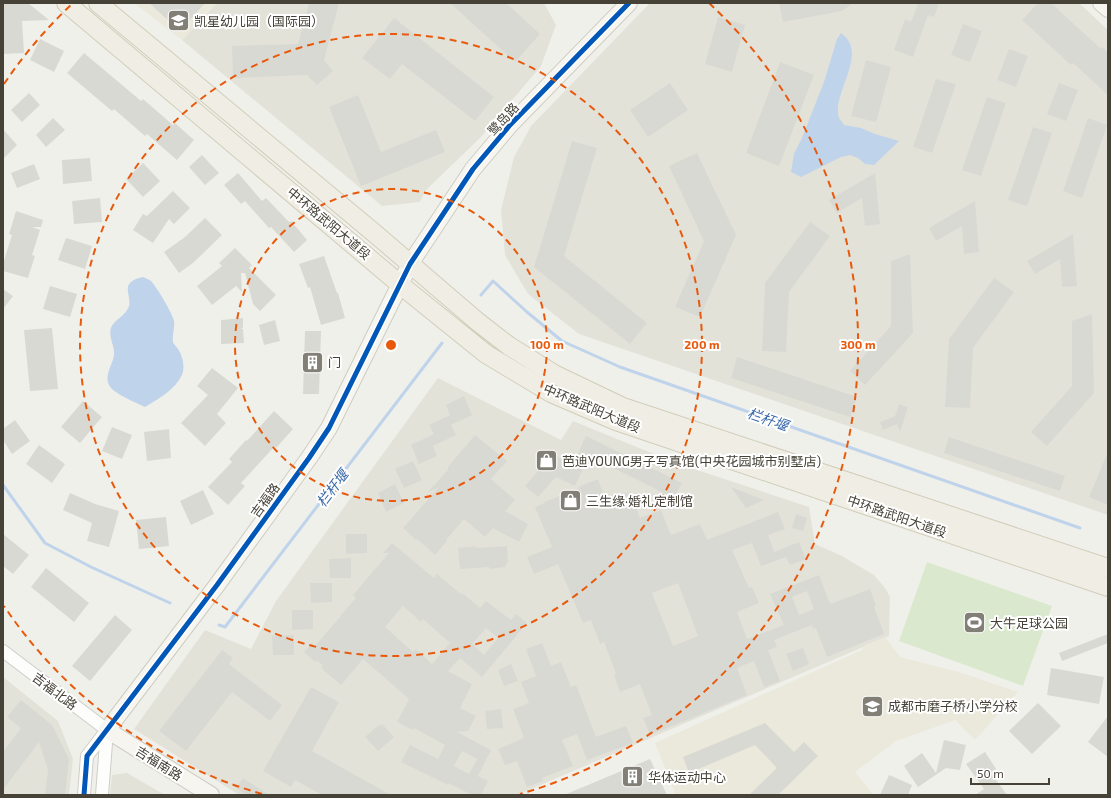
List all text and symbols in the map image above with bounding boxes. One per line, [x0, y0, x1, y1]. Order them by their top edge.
school or university icon: 凯星幼儿园（国际园） [165, 8, 191, 34]
place label: 凯星幼儿园（国际园） [194, 13, 324, 29]
street label: 鹭岛路 [484, 99, 522, 139]
street label: 中环路武阳大道段 [284, 183, 374, 263]
text: 100 m [530, 337, 564, 351]
text: 200 m [684, 337, 720, 351]
text: 300 m [840, 337, 876, 351]
centre of rings [384, 338, 398, 352]
building icon: 门 [299, 349, 325, 375]
place label: 门 [328, 354, 341, 370]
street label: 中环路武阳大道段 [541, 380, 643, 436]
water label: 栏杆堰 [745, 404, 793, 435]
shop icon: 芭迪YOUNG男子写真馆(中央花园城市别墅店) [534, 448, 560, 474]
place label: 芭迪YOUNG男子写真馆(中央花园城市别墅店) [562, 453, 821, 469]
water label: 栏杆堰 [313, 465, 353, 510]
street label: 吉福路 [247, 480, 283, 520]
shop icon: 三生缘·婚礼定制馆 [557, 488, 583, 514]
street label: 中环路武阳大道段 [845, 492, 949, 540]
place label: 三生缘·婚礼定制馆 [586, 493, 693, 509]
sports icon: 大牛足球公园 [962, 610, 988, 636]
place label: 大牛足球公园 [990, 615, 1068, 631]
street label: 吉福北路 [29, 669, 81, 713]
school or university icon: 成都市磨子桥小学分校 [859, 693, 885, 719]
place label: 成都市磨子桥小学分校 [888, 698, 1018, 714]
street label: 吉福南路 [133, 742, 185, 784]
scale bar [971, 760, 1049, 786]
building icon: 华体运动中心 [620, 764, 646, 790]
text: 50 m [977, 766, 1004, 780]
place label: 华体运动中心 [648, 769, 726, 785]

